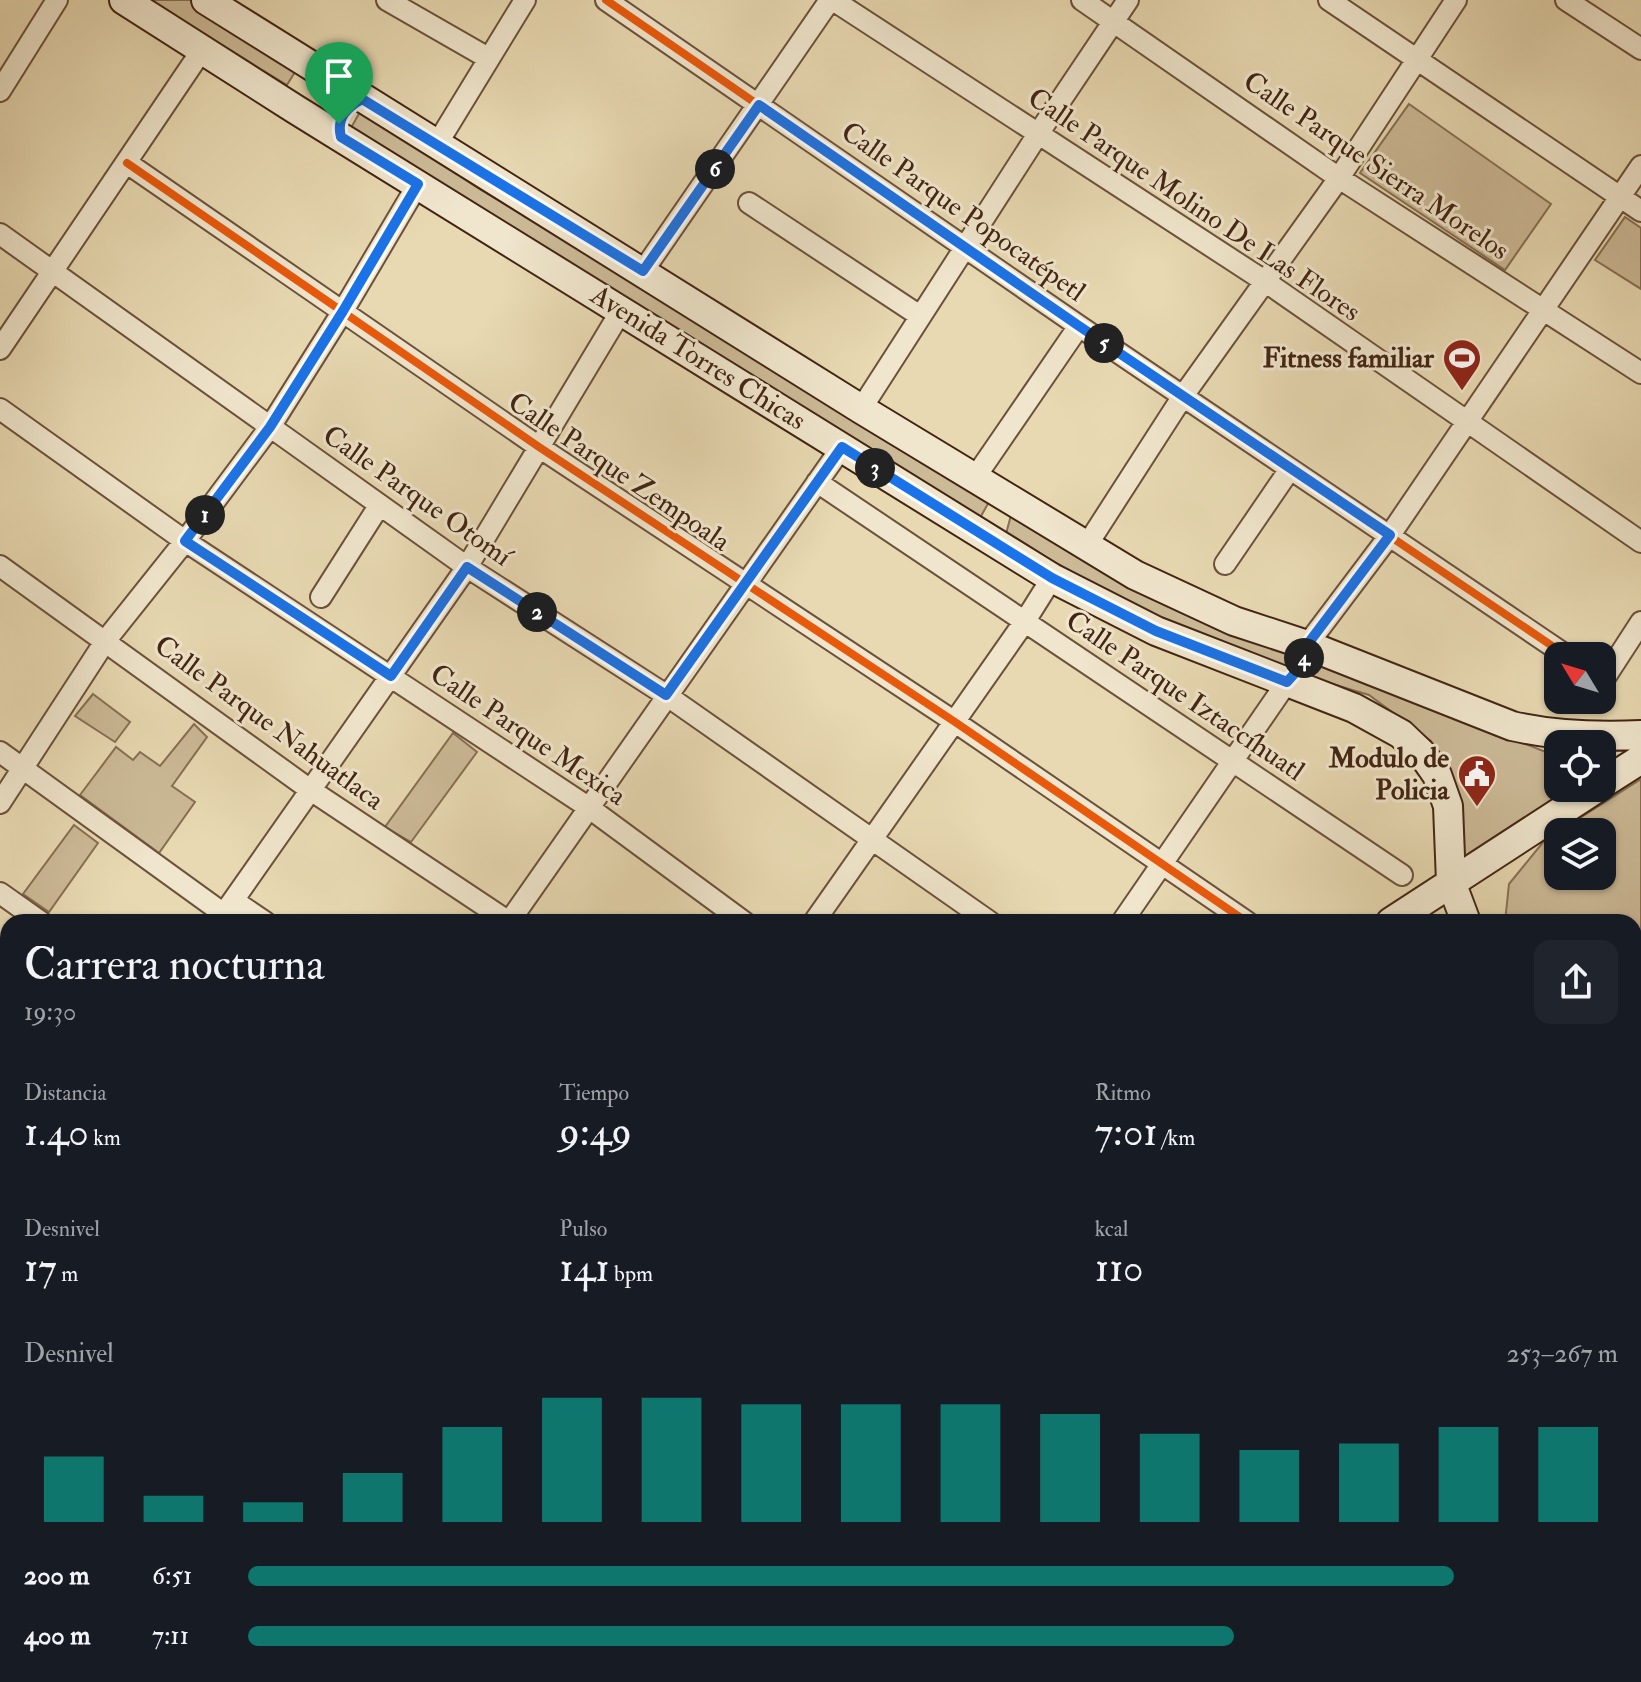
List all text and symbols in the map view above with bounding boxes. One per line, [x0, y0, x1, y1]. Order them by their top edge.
pin [305, 42, 373, 124]
icon: arrive [317, 54, 361, 98]
street label: Calle Parque Sierra Morelos [1236, 64, 1516, 268]
street label: Calle Parque Molino De Las Flores [1021, 80, 1367, 330]
street label: Calle Parque Popocatépetl [834, 114, 1092, 310]
pin: 6 [695, 149, 735, 189]
text: 6 [709, 155, 721, 183]
street label: Avenida Torres Chicas [583, 277, 812, 438]
pin: 5 [1084, 323, 1124, 363]
text: 5 [1099, 329, 1109, 357]
sports icon: Fitness familiar [1441, 337, 1483, 392]
place label: Fitness familiar [1263, 341, 1435, 376]
street label: Calle Parque Zempoala [501, 385, 737, 560]
street label: Calle Parque Otomí [316, 418, 520, 576]
pin: 3 [855, 448, 895, 488]
text: 3 [871, 454, 879, 482]
pin: 1 [185, 495, 225, 535]
text: 1 [201, 501, 209, 529]
pin: 2 [517, 592, 557, 632]
text: 2 [531, 598, 543, 626]
street label: Calle Parque Iztaccíhuatl [1059, 603, 1311, 789]
street label: Calle Parque Nahuatlaca [147, 628, 391, 818]
pin: 4 [1284, 638, 1324, 678]
north arrow [1544, 642, 1616, 714]
map controls [1544, 642, 1616, 890]
text: 4 [1298, 644, 1310, 672]
street label: Calle Parque Mexica [423, 656, 633, 814]
button: locate [1544, 730, 1616, 802]
place label: Modulo de Policia [1328, 741, 1450, 808]
public building icon: Modulo de Policia [1456, 753, 1498, 808]
button: layers [1544, 818, 1616, 890]
text: Carrera nocturna [24, 938, 325, 993]
button: share [1534, 940, 1618, 1024]
text: 19:30 [24, 996, 76, 1028]
text: Distancia [24, 1079, 107, 1107]
text: Tiempo [559, 1079, 629, 1107]
text: Ritmo [1095, 1079, 1151, 1107]
text: 1.40 [24, 1107, 89, 1158]
text: 9:49 [559, 1107, 632, 1158]
text: 7:01 [1095, 1107, 1157, 1158]
text: km [89, 1124, 121, 1152]
text: /km [1157, 1124, 1195, 1152]
text: Desnivel [24, 1215, 100, 1243]
text: Pulso [559, 1215, 607, 1243]
text: kcal [1095, 1215, 1128, 1243]
text: 17 [24, 1243, 57, 1294]
text: 141 [559, 1243, 609, 1294]
text: 110 [1095, 1243, 1143, 1294]
text: m [57, 1260, 78, 1288]
text: bpm [609, 1260, 653, 1288]
text: Desnivel [24, 1338, 114, 1370]
text: 253–267 m [1506, 1338, 1618, 1370]
text: 200 m [24, 1560, 89, 1592]
text: 6:51 [152, 1560, 192, 1592]
text: 400 m [24, 1620, 90, 1652]
text: 7:11 [152, 1620, 189, 1652]

